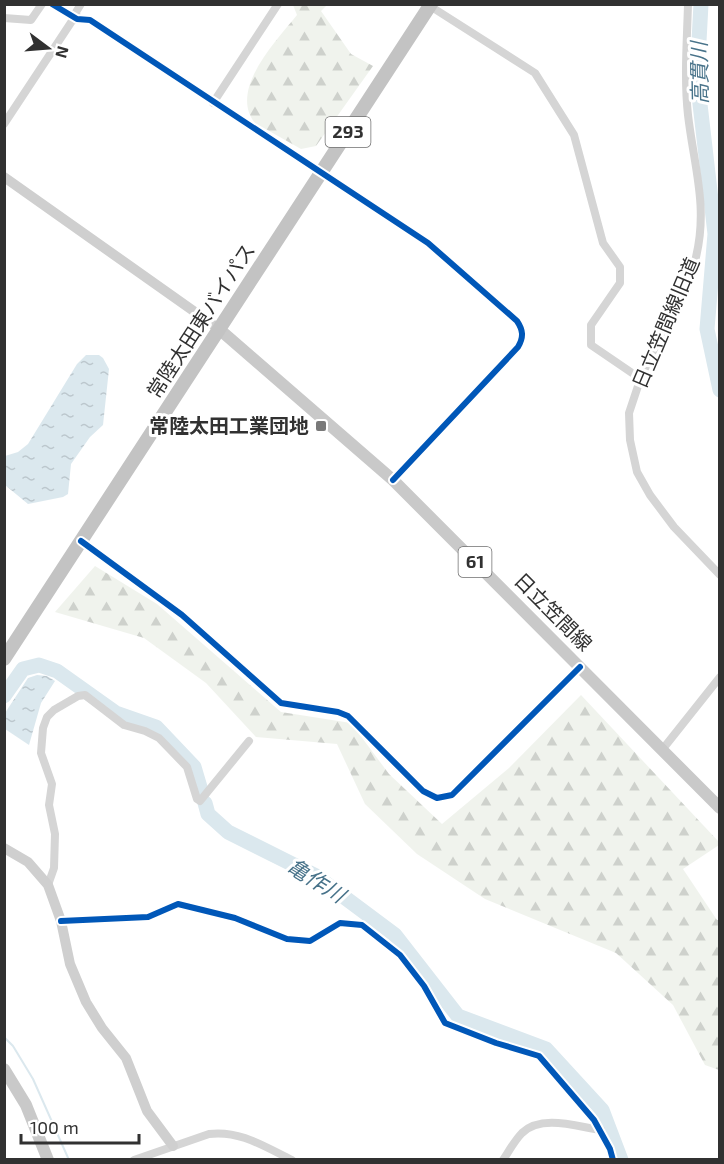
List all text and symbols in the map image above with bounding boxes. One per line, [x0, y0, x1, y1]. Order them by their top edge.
north arrow [18, 18, 78, 78]
water label: 高貫川 [685, 39, 712, 105]
text: N [52, 44, 74, 60]
road number: 293 [326, 117, 370, 147]
street label: 常陸太田東バイパス [141, 239, 259, 402]
street label: 日立笠間線旧道 [627, 253, 703, 392]
place label: 常陸太田工業団地 [149, 413, 309, 437]
marker: 常陸太田工業団地 [314, 419, 328, 433]
road number: 61 [458, 547, 492, 577]
street label: 日立笠間線 [510, 567, 598, 655]
water label: 亀作川 [283, 852, 352, 908]
scale bar [21, 1107, 140, 1145]
text: 100 m [30, 1116, 79, 1138]

